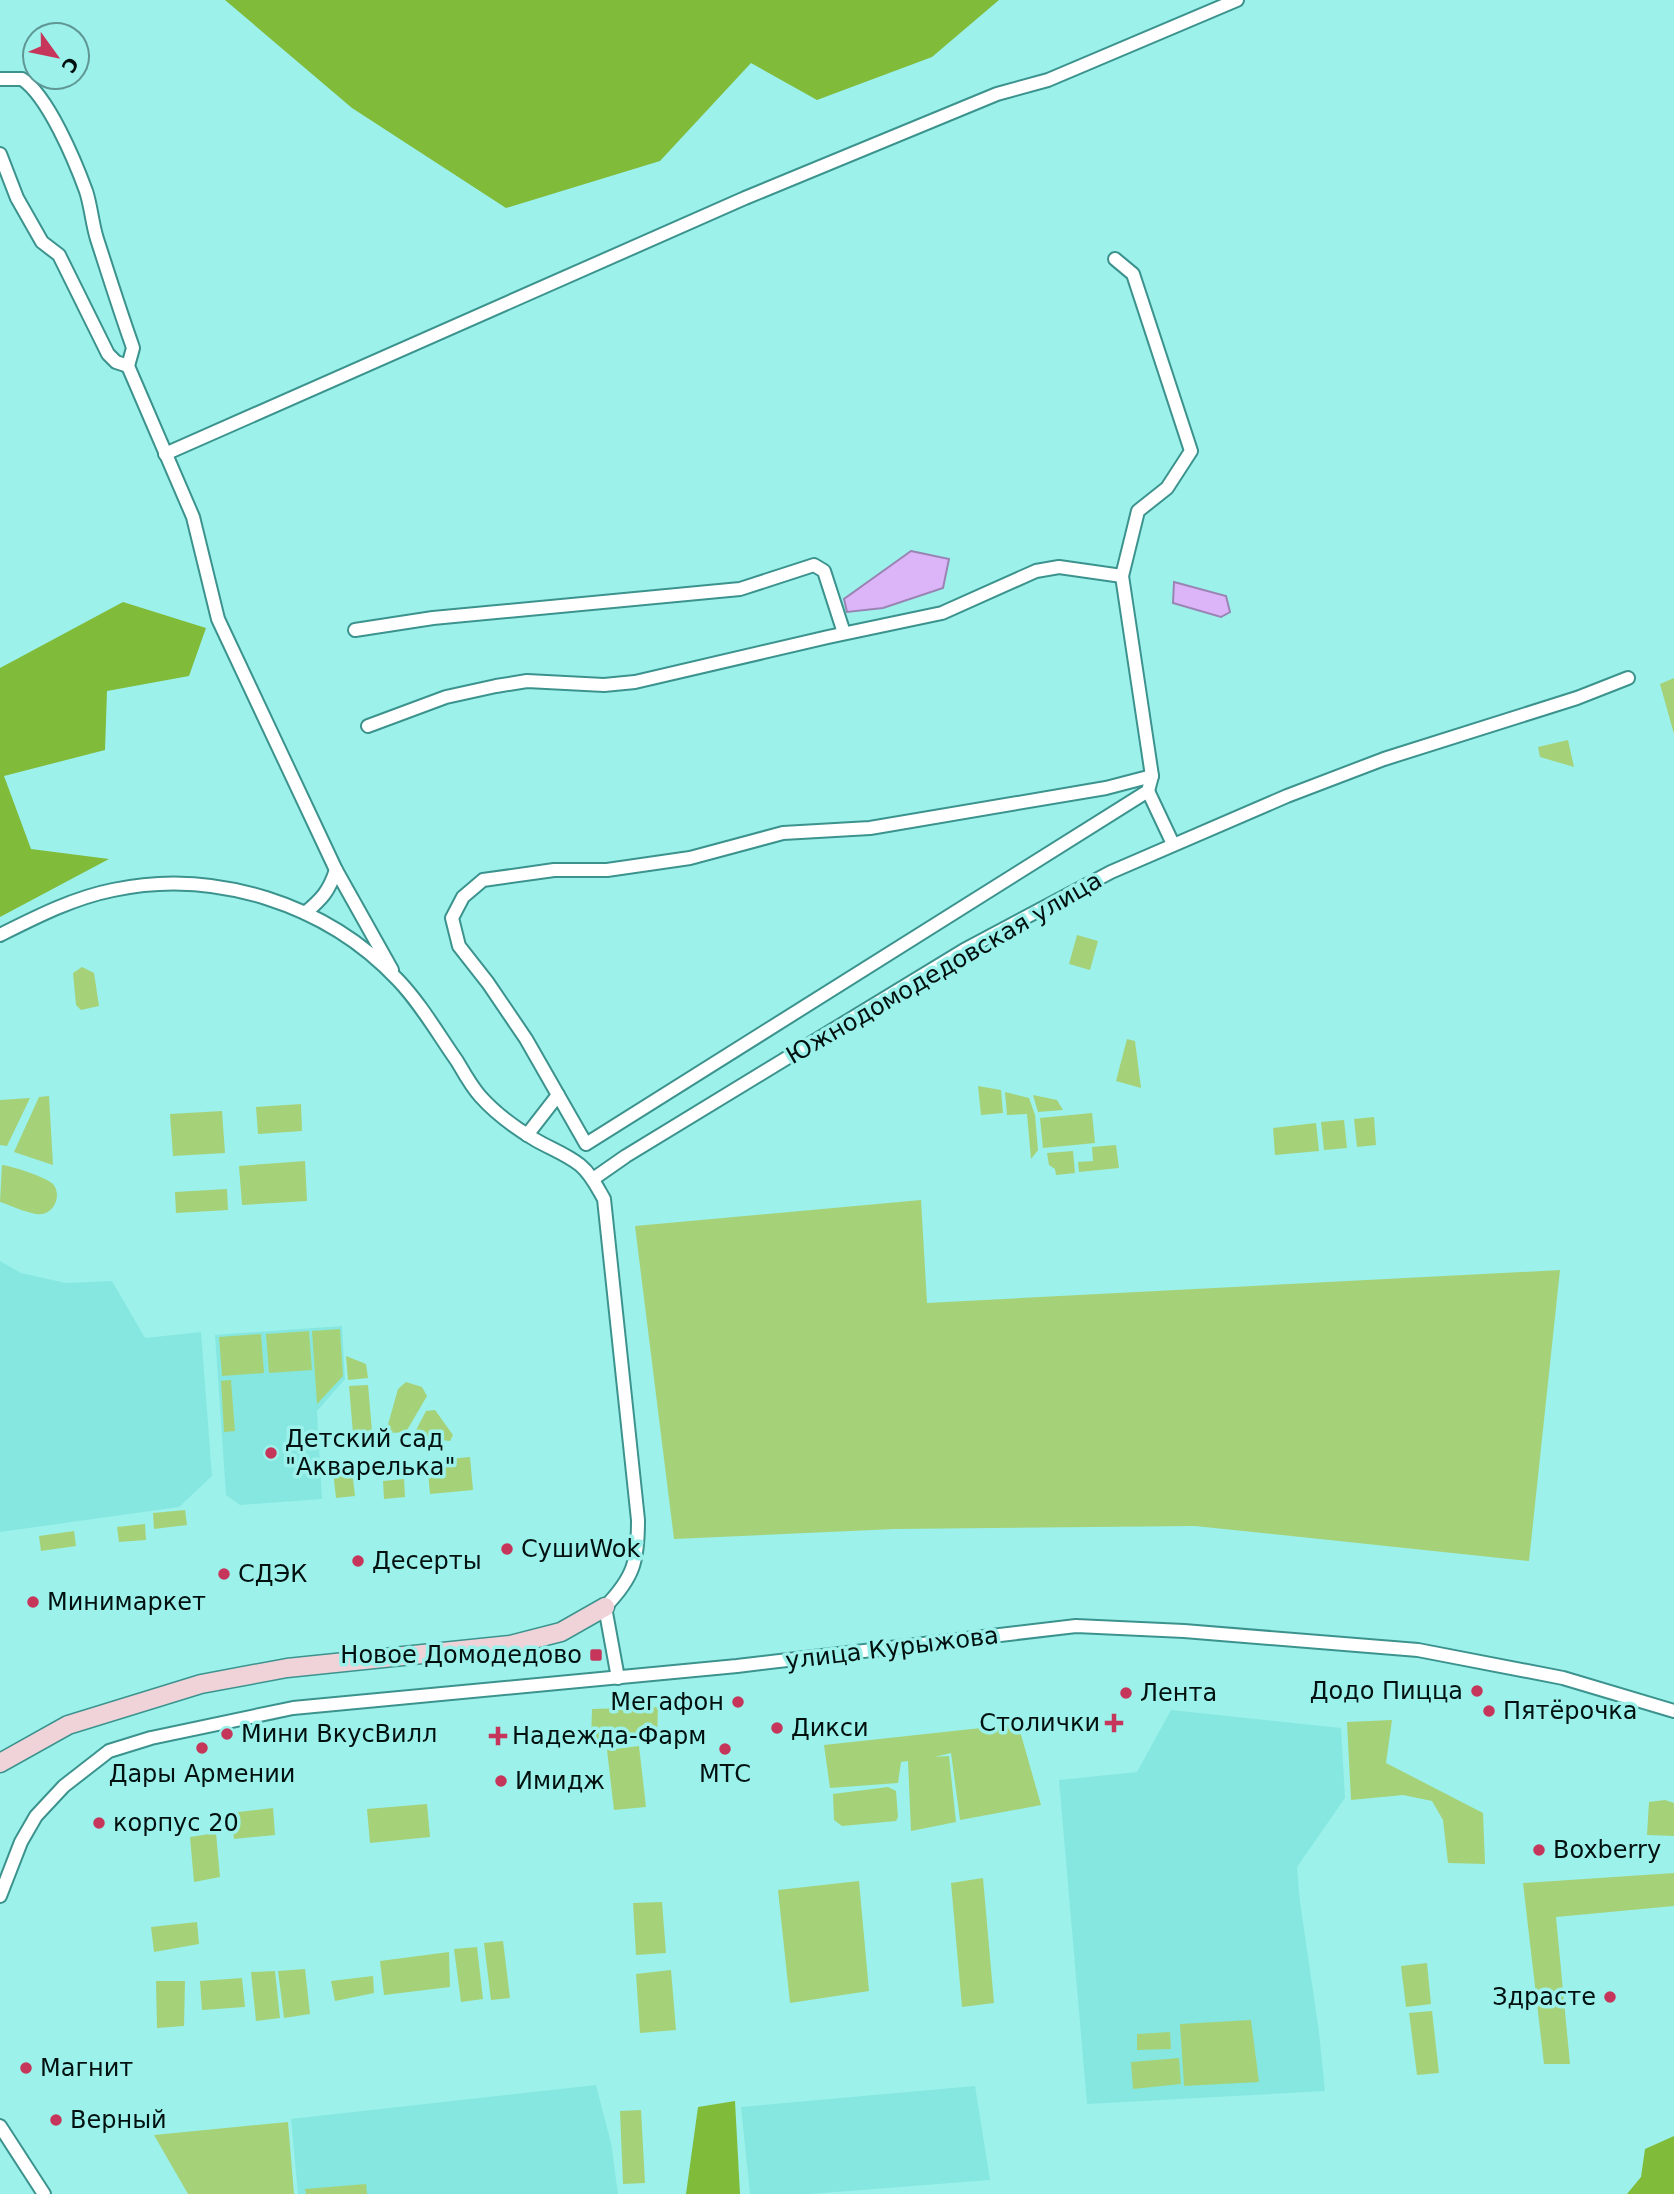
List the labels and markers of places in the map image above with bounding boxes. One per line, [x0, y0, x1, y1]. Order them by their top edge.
place label: Детский сад "Акварелька" [285, 1425, 456, 1481]
marker: Детский сад "Акварелька" [263, 1445, 279, 1461]
place label: СушиWok [521, 1535, 641, 1563]
marker: СушиWok [499, 1541, 515, 1557]
place label: Десерты [372, 1547, 482, 1575]
marker: Десерты [350, 1553, 366, 1569]
place label: СДЭК [238, 1560, 307, 1588]
marker: СДЭК [216, 1566, 232, 1582]
place label: Минимаркет [47, 1588, 206, 1616]
marker: Минимаркет [25, 1594, 41, 1610]
place label: Новое Домодедово [340, 1641, 582, 1669]
marker: Новое Домодедово [588, 1647, 604, 1663]
place label: Додо Пицца [1310, 1677, 1463, 1705]
place label: Лента [1140, 1679, 1217, 1707]
marker: Додо Пицца [1469, 1683, 1485, 1699]
marker: Лента [1118, 1685, 1134, 1701]
place label: Мегафон [610, 1688, 724, 1716]
marker: Мегафон [730, 1694, 746, 1710]
place label: Пятёрочка [1503, 1697, 1638, 1725]
marker: Пятёрочка [1481, 1703, 1497, 1719]
place label: Столички [979, 1709, 1100, 1737]
place label: Дикси [791, 1714, 869, 1742]
marker: Столички [1106, 1715, 1122, 1731]
place label: Мини ВкусВилл [241, 1720, 437, 1748]
marker: Дикси [769, 1720, 785, 1736]
place label: Надежда-Фарм [512, 1722, 706, 1750]
marker: Мини ВкусВилл [219, 1726, 235, 1742]
marker: Надежда-Фарм [490, 1728, 506, 1744]
marker: Дары Армении [194, 1740, 210, 1756]
marker: МТС [717, 1741, 733, 1757]
place label: Дары Армении [109, 1760, 295, 1788]
place label: МТС [699, 1760, 751, 1788]
place label: Имидж [515, 1767, 605, 1795]
marker: Имидж [493, 1773, 509, 1789]
place label: корпус 20 [113, 1809, 239, 1837]
marker: корпус 20 [91, 1815, 107, 1831]
place label: Boxberry [1553, 1836, 1661, 1864]
marker: Boxberry [1531, 1842, 1547, 1858]
place label: Здрасте [1492, 1983, 1596, 2011]
marker: Здрасте [1602, 1989, 1618, 2005]
place label: Магнит [40, 2054, 133, 2082]
marker: Магнит [18, 2060, 34, 2076]
place label: Верный [70, 2106, 167, 2134]
marker: Верный [48, 2112, 64, 2128]

